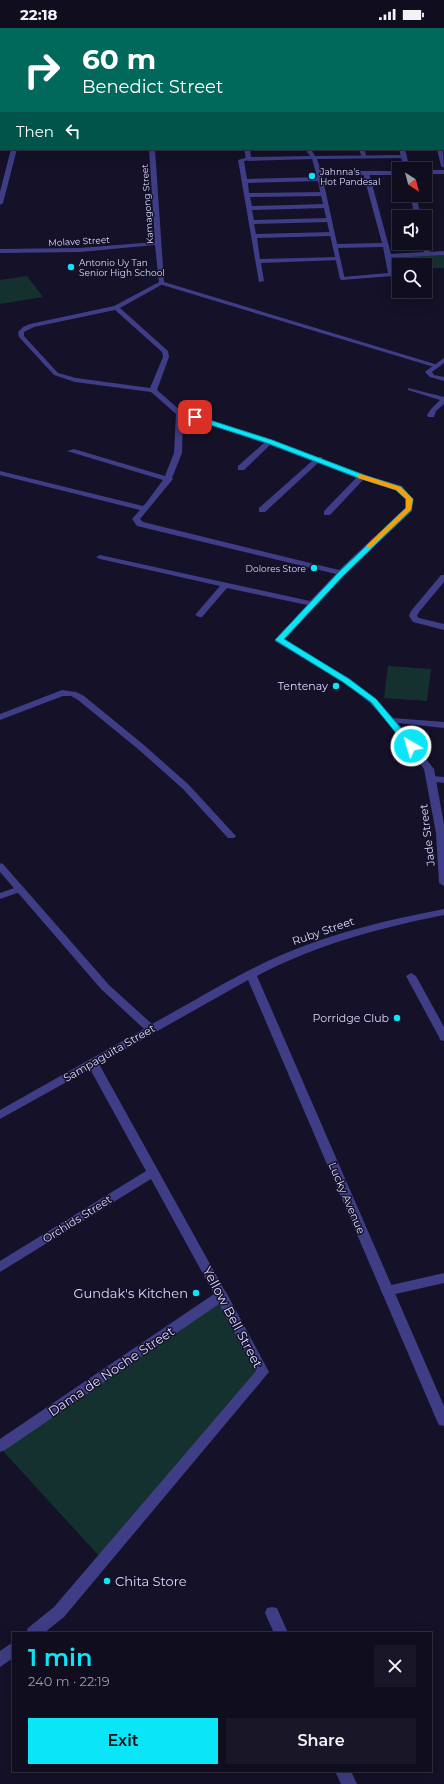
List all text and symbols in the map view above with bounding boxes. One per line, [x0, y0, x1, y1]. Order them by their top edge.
text: 22:18 [20, 5, 57, 24]
text: 60 m [82, 42, 156, 76]
icon: right [16, 44, 68, 96]
text: Benedict Street [82, 76, 223, 98]
icon: left [62, 120, 84, 142]
text: Then [16, 122, 54, 141]
north arrow [392, 162, 432, 202]
map controls [392, 162, 432, 298]
street label: Kamagong Street [139, 163, 155, 244]
place label: Jahnna's Hot Pandesal [319, 166, 380, 187]
marker: Jahnna's Hot Pandesal [307, 171, 317, 181]
button: sound [392, 210, 432, 250]
street label: Molave Street [48, 234, 110, 248]
place label: Antonio Uy Tan Senior High School [79, 257, 165, 278]
button: search [392, 258, 432, 298]
marker: Antonio Uy Tan Senior High School [66, 262, 76, 272]
pin [178, 400, 212, 434]
icon: arrive [184, 406, 206, 428]
place label: Dolores Store [246, 563, 307, 574]
marker: Dolores Store [309, 563, 319, 573]
place label: Tentenay [278, 679, 328, 693]
marker: Tentenay [331, 681, 341, 691]
position arrow [390, 725, 432, 767]
street label: Jade Street [416, 803, 438, 868]
street label: Ruby Street [290, 914, 356, 948]
place label: Porridge Club [313, 1011, 389, 1025]
marker: Porridge Club [392, 1013, 402, 1023]
street label: Sampaguita Street [61, 1021, 158, 1085]
street label: Lucky Avenue [326, 1160, 369, 1236]
street label: Orchids Street [40, 1192, 115, 1246]
street label: Yellow Bell Street [200, 1264, 266, 1370]
place label: Gundak's Kitchen [73, 1285, 188, 1301]
marker: Gundak's Kitchen [191, 1288, 201, 1298]
street label: Dama de Noche Street [45, 1323, 177, 1419]
place label: Chita Store [115, 1573, 187, 1589]
marker: Chita Store [102, 1576, 112, 1586]
text: 1 min [28, 1643, 92, 1672]
button: close [374, 1645, 416, 1687]
text: 240 m · 22:19 [28, 1673, 110, 1689]
button: Exit [28, 1718, 218, 1764]
button: Share [226, 1718, 416, 1764]

